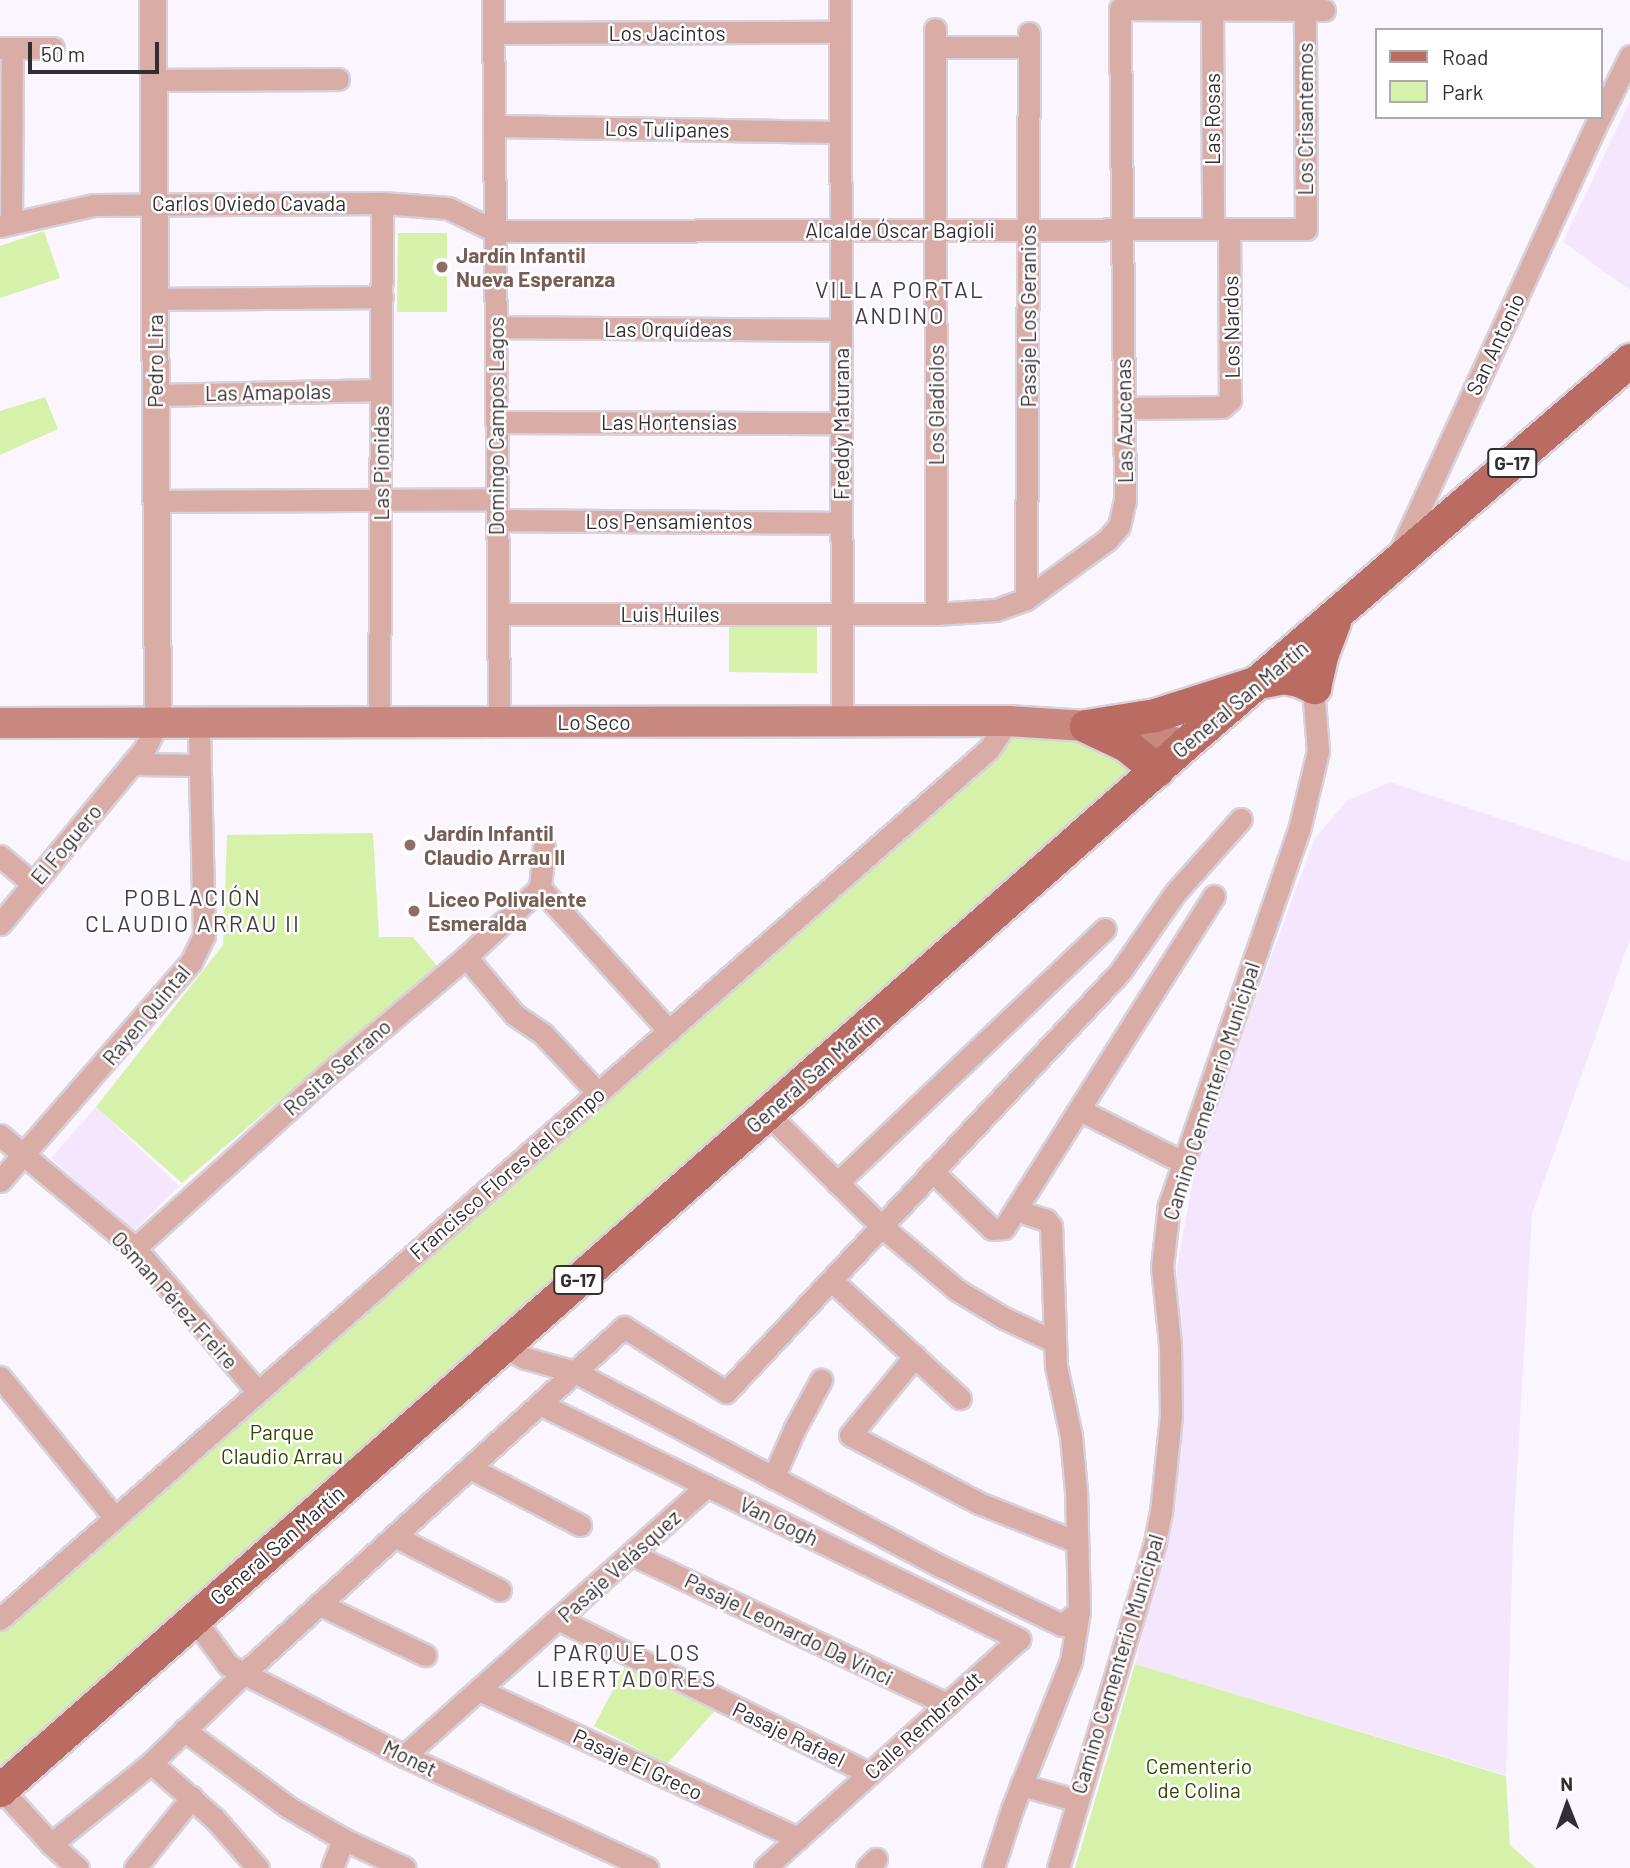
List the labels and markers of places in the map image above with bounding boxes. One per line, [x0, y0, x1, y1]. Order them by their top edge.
place label: Jardín Infantil Nueva Esperanza [456, 242, 615, 292]
marker: Jardín Infantil Nueva Esperanza [434, 259, 450, 275]
place label: Jardín Infantil Claudio Arrau II [424, 820, 565, 870]
marker: Jardín Infantil Claudio Arrau II [402, 837, 418, 853]
place label: Liceo Polivalente Esmeralda [428, 886, 587, 936]
marker: Liceo Polivalente Esmeralda [406, 903, 422, 919]

